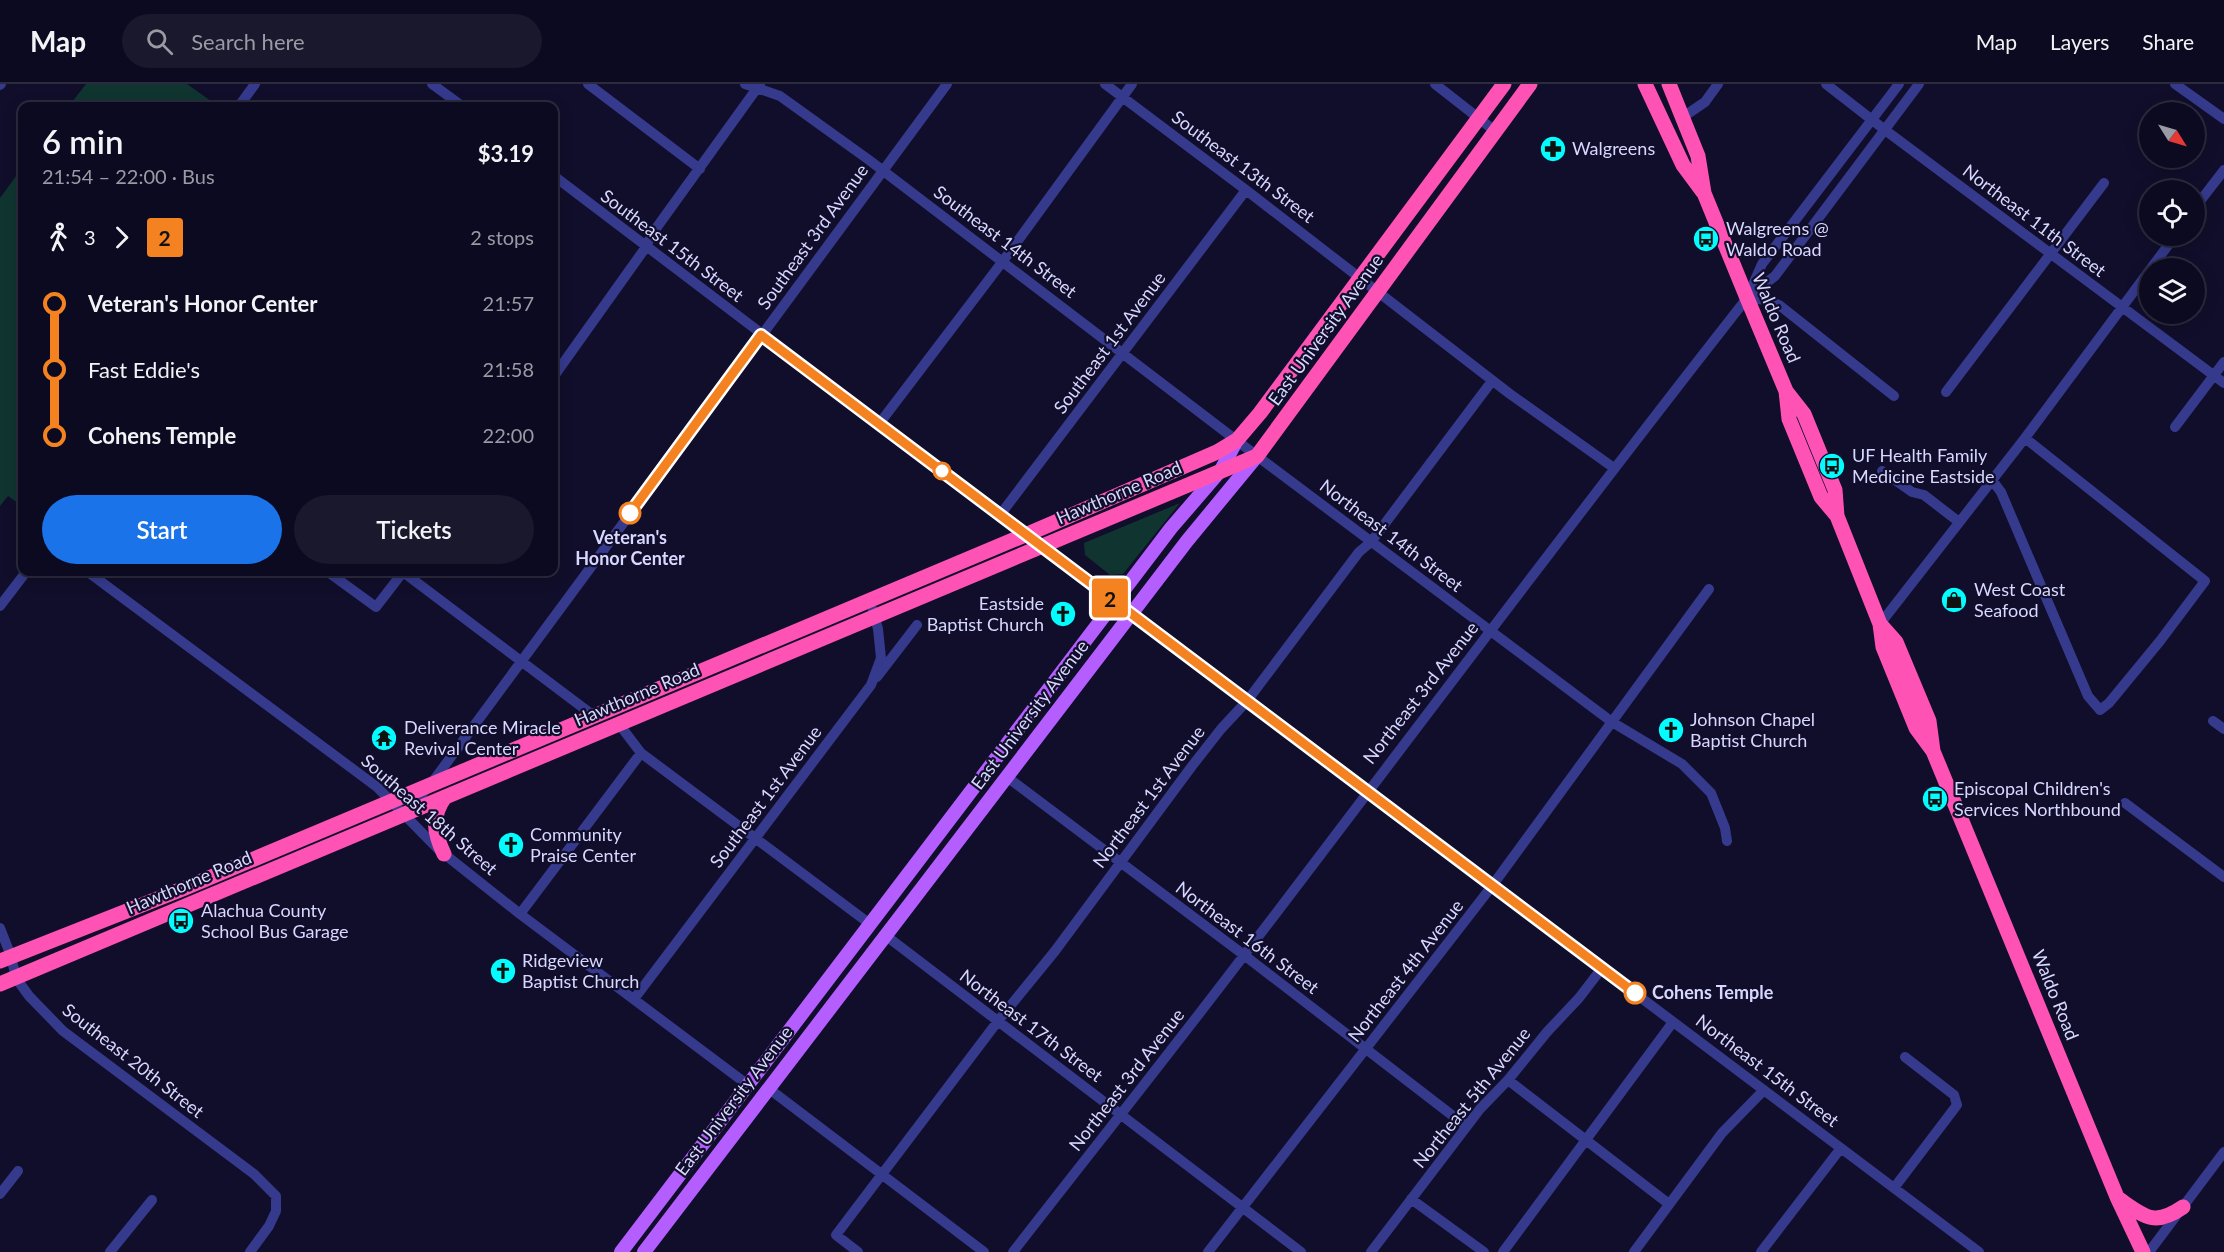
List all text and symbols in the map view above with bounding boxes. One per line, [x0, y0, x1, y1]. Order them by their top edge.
search box [122, 14, 542, 68]
text: Map [30, 24, 86, 58]
icon: search [143, 25, 176, 58]
text: Search here [191, 28, 305, 55]
text: Map [1976, 29, 2017, 54]
text: Layers [2050, 29, 2109, 54]
text: Share [2142, 29, 2194, 54]
north arrow [2139, 102, 2205, 168]
map controls [2139, 102, 2205, 324]
street label: Southeast 13th Street [1168, 105, 1320, 227]
text: 6 min [42, 121, 123, 161]
pharmacy icon: Walgreens [1538, 134, 1568, 164]
place label: Walgreens [1572, 137, 1655, 159]
text: $3.19 [478, 140, 534, 167]
street label: Northeast 11th Street [1959, 159, 2111, 281]
street label: Southeast 3rd Avenue [752, 160, 872, 313]
text: 21:54 – 22:00 · Bus [42, 164, 215, 188]
street label: Southeast 14th Street [930, 180, 1082, 302]
button: locate [2139, 180, 2205, 246]
street label: Southeast 15th Street [597, 184, 749, 306]
place label: Walgreens @ Waldo Road [1726, 217, 1829, 260]
icon: walk [42, 221, 75, 254]
icon: forward [105, 221, 138, 254]
bus stop icon: Walgreens @ Waldo Road [1691, 224, 1721, 254]
text: 3 [84, 225, 96, 249]
text: 2 [159, 225, 171, 250]
text: 2 stops [470, 225, 534, 249]
street label: East University Avenue [1263, 250, 1387, 409]
button: layers [2139, 258, 2205, 324]
street label: Southeast 1st Avenue [1049, 267, 1170, 418]
street label: Waldo Road [1748, 269, 1806, 366]
text: Veteran's Honor Center [88, 290, 317, 317]
text: 21:57 [483, 291, 534, 315]
text: Fast Eddie's [88, 356, 200, 383]
text: 21:58 [483, 357, 534, 381]
text: Cohens Temple [88, 422, 236, 449]
text: 22:00 [483, 423, 534, 447]
place label: UF Health Family Medicine Eastside [1852, 444, 1995, 487]
bus stop icon: UF Health Family Medicine Eastside [1817, 451, 1847, 481]
street label: Hawthorne Road [1053, 456, 1185, 528]
unlabelled marker [933, 462, 951, 480]
street label: Northeast 14th Street [1316, 474, 1468, 596]
button: Start [42, 495, 282, 564]
button: Tickets [294, 495, 534, 564]
marker: Veteran's Honor Center [619, 502, 641, 524]
place label: Veteran's Honor Center [575, 526, 685, 569]
line badge: 2 [1090, 578, 1130, 618]
place label: West Coast Seafood [1974, 578, 2066, 621]
shop icon: West Coast Seafood [1939, 585, 1969, 615]
text: 2 [1104, 586, 1116, 611]
place label: Eastside Baptist Church [927, 592, 1044, 635]
church icon: Eastside Baptist Church [1048, 599, 1078, 629]
street label: Northeast 3rd Avenue [1358, 617, 1483, 768]
street label: East University Avenue [966, 635, 1093, 793]
street label: Hawthorne Road [571, 658, 703, 730]
place label: Johnson Chapel Baptist Church [1690, 708, 1815, 751]
church icon: Johnson Chapel Baptist Church [1656, 715, 1686, 745]
place label: Deliverance Miracle Revival Center [404, 716, 561, 759]
street label: Southeast 1st Avenue [705, 721, 826, 872]
street label: Northeast 1st Avenue [1088, 721, 1209, 872]
temple icon: Deliverance Miracle Revival Center [369, 723, 399, 753]
street label: Southeast 18th Street [357, 749, 503, 880]
place label: Episcopal Children's Services Northbound [1954, 777, 2121, 820]
bus stop icon: Episcopal Children's Services Northbound [1920, 784, 1950, 814]
place label: Community Praise Center [530, 823, 636, 866]
church icon: Community Praise Center [496, 830, 526, 860]
street label: Hawthorne Road [123, 846, 255, 918]
street label: Northeast 16th Street [1172, 876, 1324, 998]
street label: Northeast 4th Avenue [1343, 895, 1468, 1046]
place label: Alachua County School Bus Garage [201, 899, 349, 942]
bus stop icon: Alachua County School Bus Garage [166, 906, 196, 936]
street label: Waldo Road [2028, 946, 2084, 1043]
place label: Ridgeview Baptist Church [522, 949, 639, 992]
church icon: Ridgeview Baptist Church [488, 956, 518, 986]
street label: Northeast 17th Street [956, 964, 1108, 1086]
place label: Cohens Temple [1652, 981, 1774, 1003]
marker: Cohens Temple [1624, 982, 1646, 1004]
street label: Southeast 20th Street [59, 998, 209, 1123]
street label: Northeast 3rd Avenue [1064, 1004, 1189, 1155]
street label: Northeast 15th Street [1692, 1009, 1844, 1131]
street label: East University Avenue [670, 1021, 797, 1179]
street label: Northeast 5th Avenue [1408, 1023, 1535, 1172]

